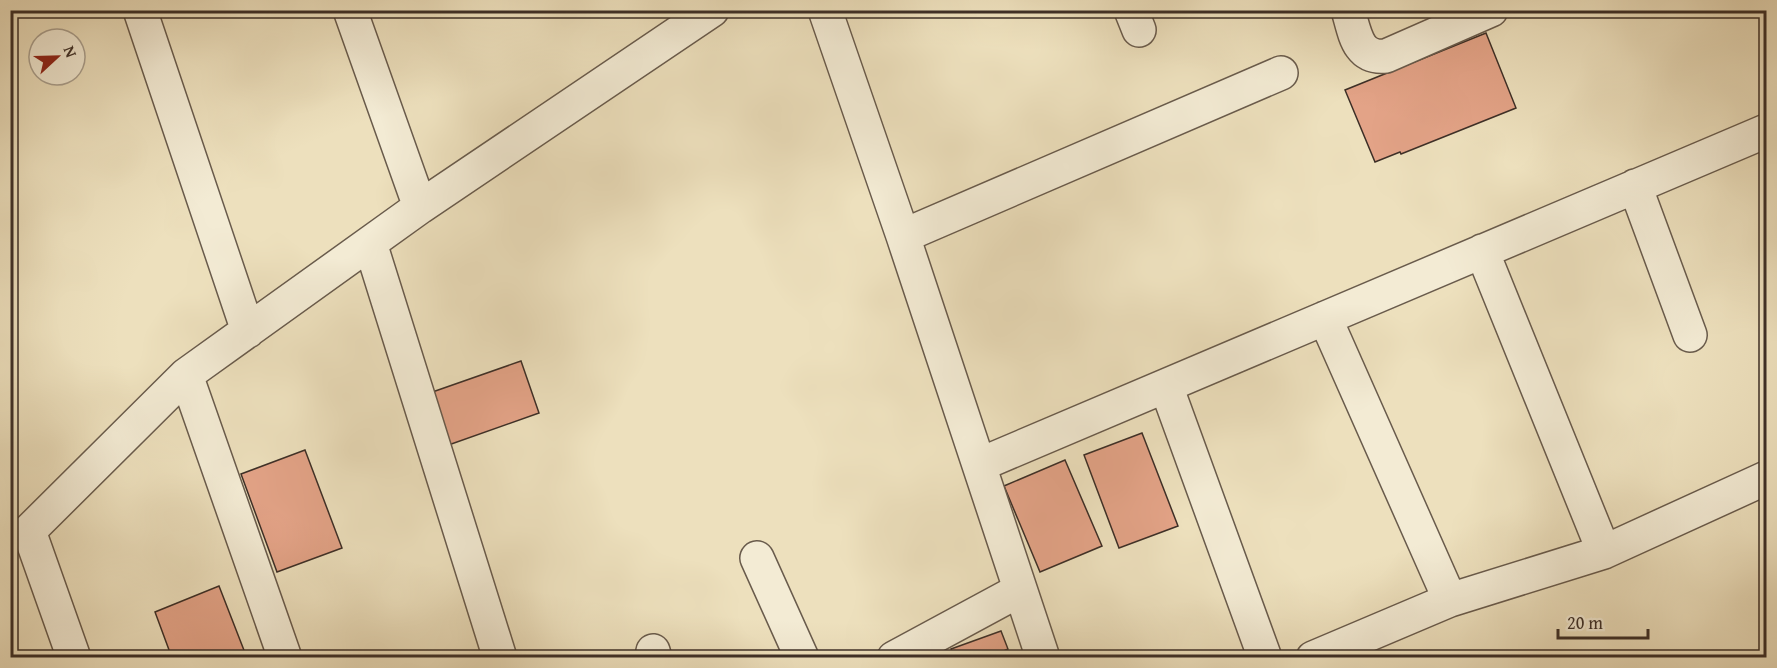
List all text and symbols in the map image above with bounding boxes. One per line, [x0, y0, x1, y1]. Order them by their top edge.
north arrow [27, 27, 87, 87]
text: N [58, 42, 84, 61]
scale bar [1558, 602, 1648, 640]
text: 20 m [1567, 609, 1603, 636]

